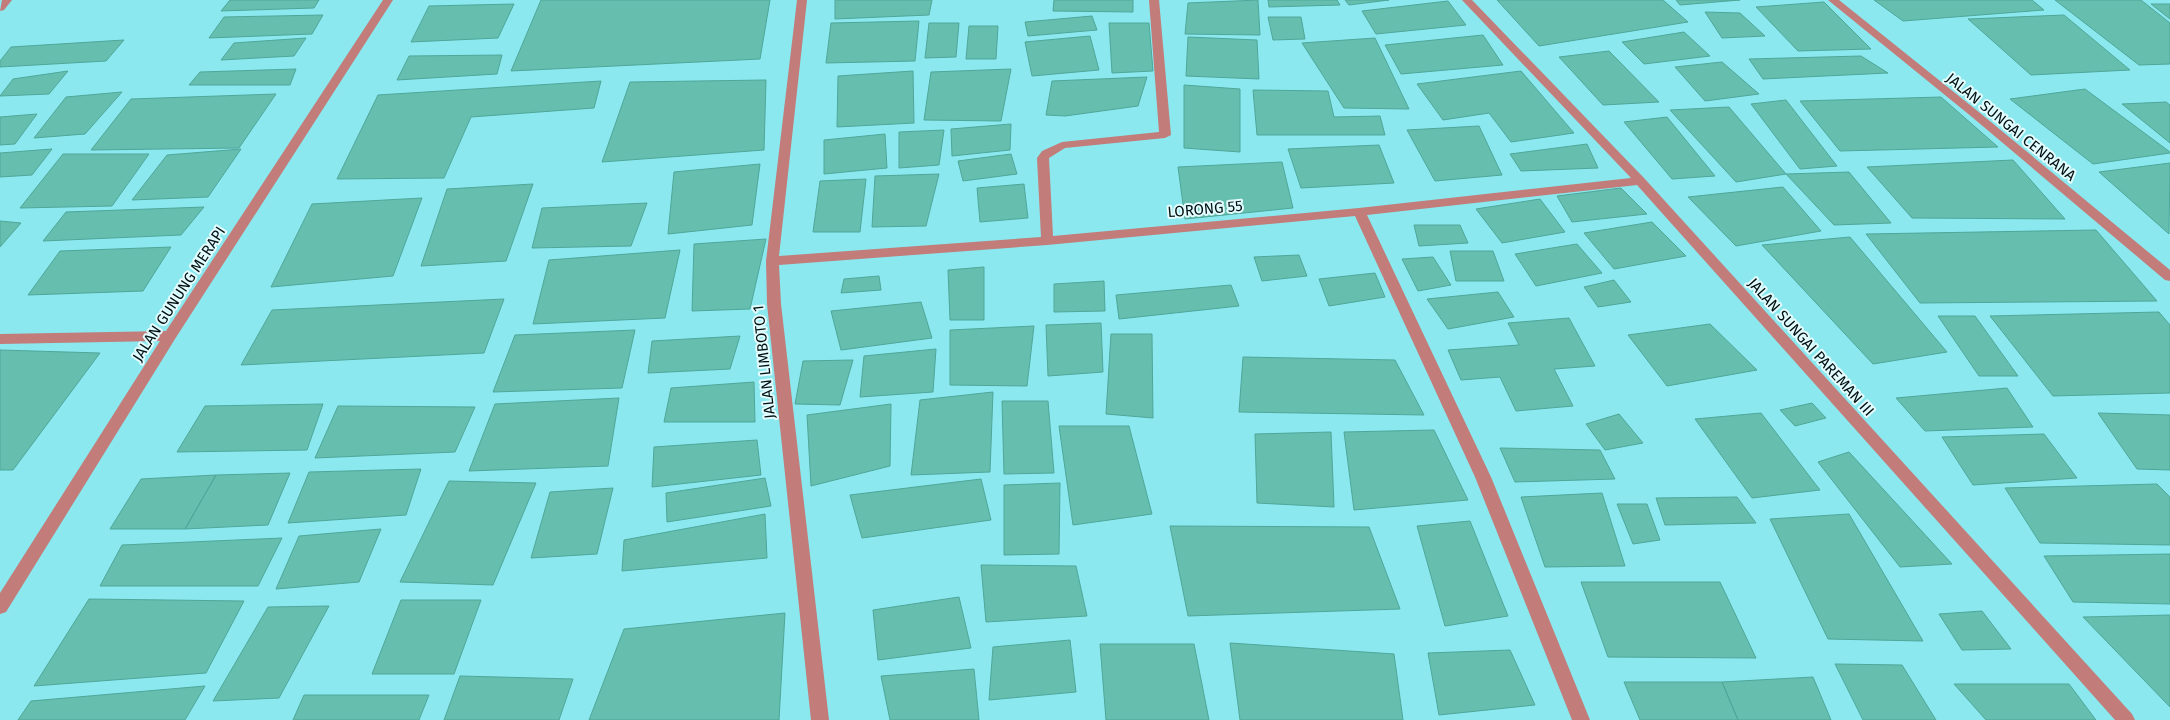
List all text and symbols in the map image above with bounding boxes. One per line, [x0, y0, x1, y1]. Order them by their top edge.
street label: JALAN SUNGAI CENRANA [1943, 69, 2080, 185]
street label: LORONG 55 [1167, 197, 1243, 221]
street label: JALAN GUNUNG MERAPI [129, 223, 229, 365]
street label: JALAN SUNGAI PAREMAN III [1744, 274, 1878, 420]
street label: JALAN LIMBOTO 1 [749, 304, 779, 420]

